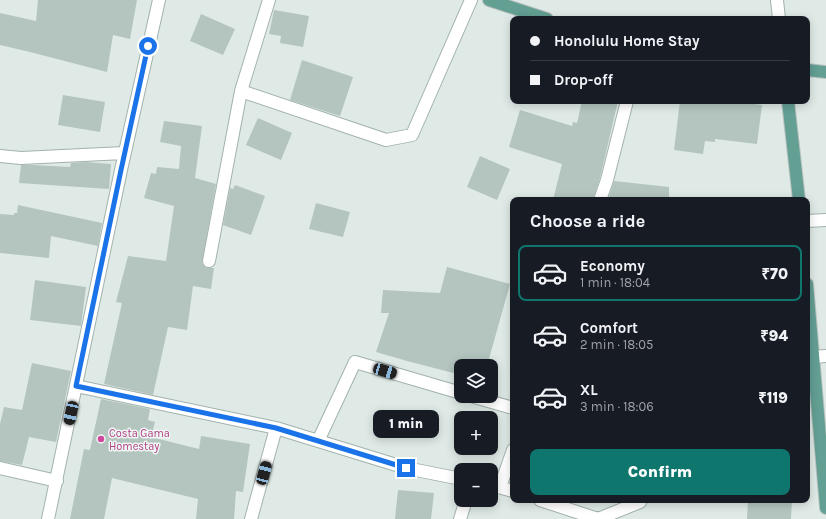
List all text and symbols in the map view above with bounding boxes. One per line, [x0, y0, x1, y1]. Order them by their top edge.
text: Honolulu Home Stay [554, 32, 700, 50]
route start [139, 37, 157, 55]
text: Drop-off [554, 71, 613, 89]
text: Choose a ride [530, 210, 645, 232]
icon: car [532, 255, 568, 291]
text: Economy [580, 257, 645, 275]
text: ₹70 [761, 265, 788, 283]
text: 1 min · 18:04 [580, 275, 650, 290]
icon: car [532, 317, 568, 353]
text: Comfort [580, 319, 638, 337]
text: ₹94 [760, 327, 788, 345]
text: 2 min · 18:05 [580, 337, 653, 352]
map controls [454, 359, 498, 507]
button: layers [454, 359, 498, 403]
car [372, 362, 398, 380]
icon: car [532, 379, 568, 415]
text: XL [580, 381, 598, 399]
text: ₹119 [758, 389, 788, 407]
text: 3 min · 18:06 [580, 399, 654, 414]
car [63, 400, 79, 426]
callout: 1 min [373, 410, 439, 438]
button: + [454, 411, 498, 455]
text: 1 min [389, 416, 423, 431]
place label: Costa Gama Homestay [109, 427, 170, 453]
marker: Costa Gama Homestay [96, 434, 106, 444]
button: Confirm [530, 449, 790, 495]
route end [397, 459, 415, 477]
car [255, 460, 273, 486]
button: − [454, 463, 498, 507]

